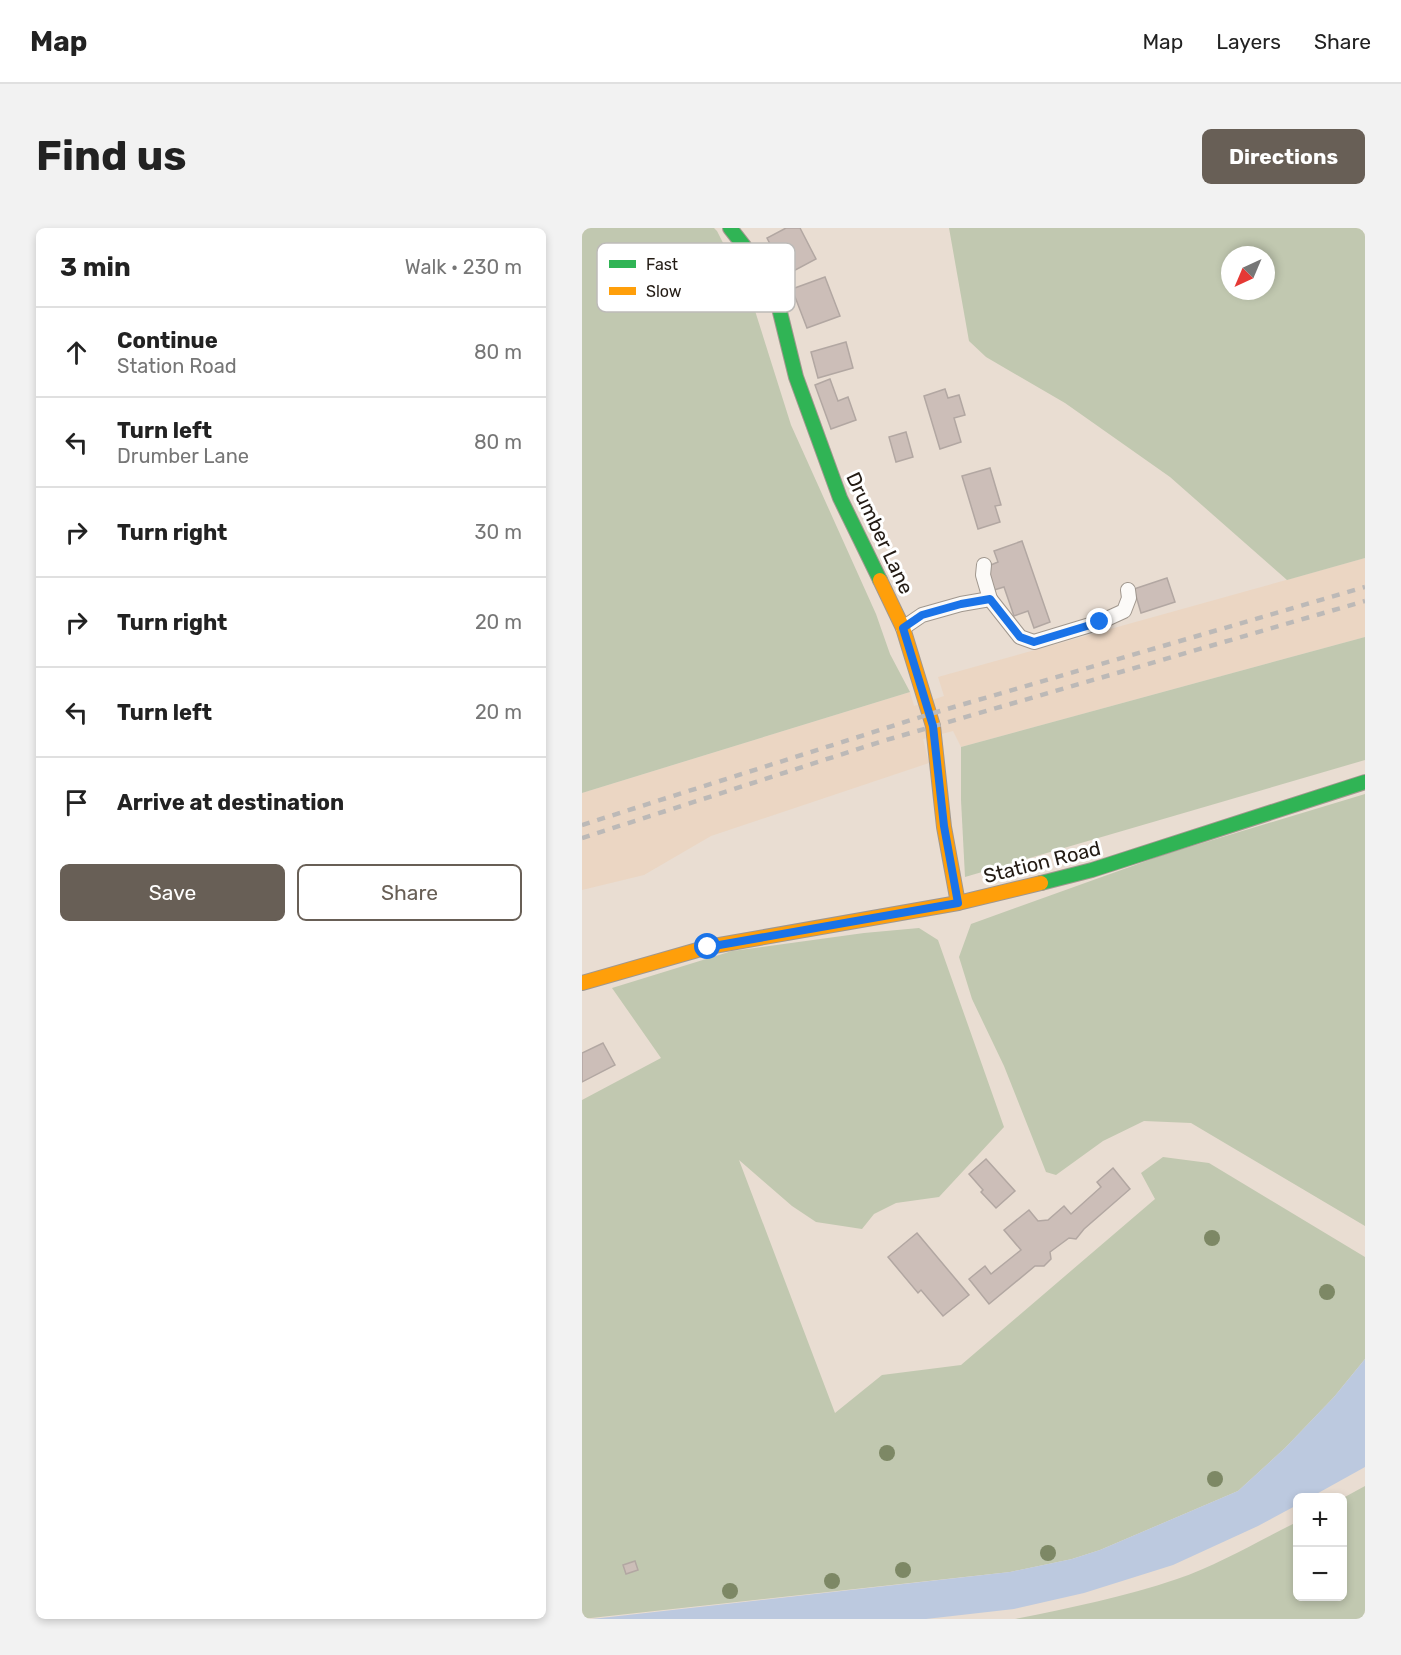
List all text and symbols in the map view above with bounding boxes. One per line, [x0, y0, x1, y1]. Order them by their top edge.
text: Map [30, 25, 87, 58]
text: Map [1142, 29, 1183, 54]
text: Layers [1216, 29, 1281, 54]
text: Share [1314, 29, 1371, 54]
button: Directions [1202, 129, 1365, 184]
text: Find us [36, 131, 187, 181]
legend [597, 243, 795, 312]
north arrow [1221, 246, 1275, 300]
text: 3 min [60, 252, 131, 283]
text: Walk · 230 m [405, 255, 522, 279]
text: Fast [646, 255, 678, 274]
text: Slow [646, 282, 682, 301]
text: Continue [117, 327, 218, 354]
icon: ahead [60, 336, 93, 369]
text: 80 m [474, 340, 522, 364]
text: Station Road [117, 354, 237, 378]
text: Turn left [117, 417, 212, 444]
icon: left [60, 426, 93, 459]
text: 80 m [474, 430, 522, 454]
text: Drumber Lane [117, 444, 249, 468]
street label: Drumber Lane [841, 468, 919, 598]
icon: right [60, 516, 93, 549]
text: Turn right [117, 519, 227, 546]
text: 30 m [475, 520, 522, 544]
icon: right [60, 606, 93, 639]
route end [1086, 608, 1112, 634]
text: Turn right [117, 609, 227, 636]
text: 20 m [475, 610, 522, 634]
icon: left [60, 696, 93, 729]
text: Turn left [117, 699, 212, 726]
text: 20 m [475, 700, 522, 724]
icon: arrive [60, 786, 93, 819]
text: Arrive at destination [117, 789, 344, 816]
street label: Station Road [981, 836, 1103, 888]
button: Save [60, 864, 285, 921]
button: Share [297, 864, 522, 921]
route start [694, 933, 720, 959]
map controls [1293, 1493, 1347, 1601]
button: + [1293, 1493, 1347, 1547]
button: − [1293, 1547, 1347, 1601]

